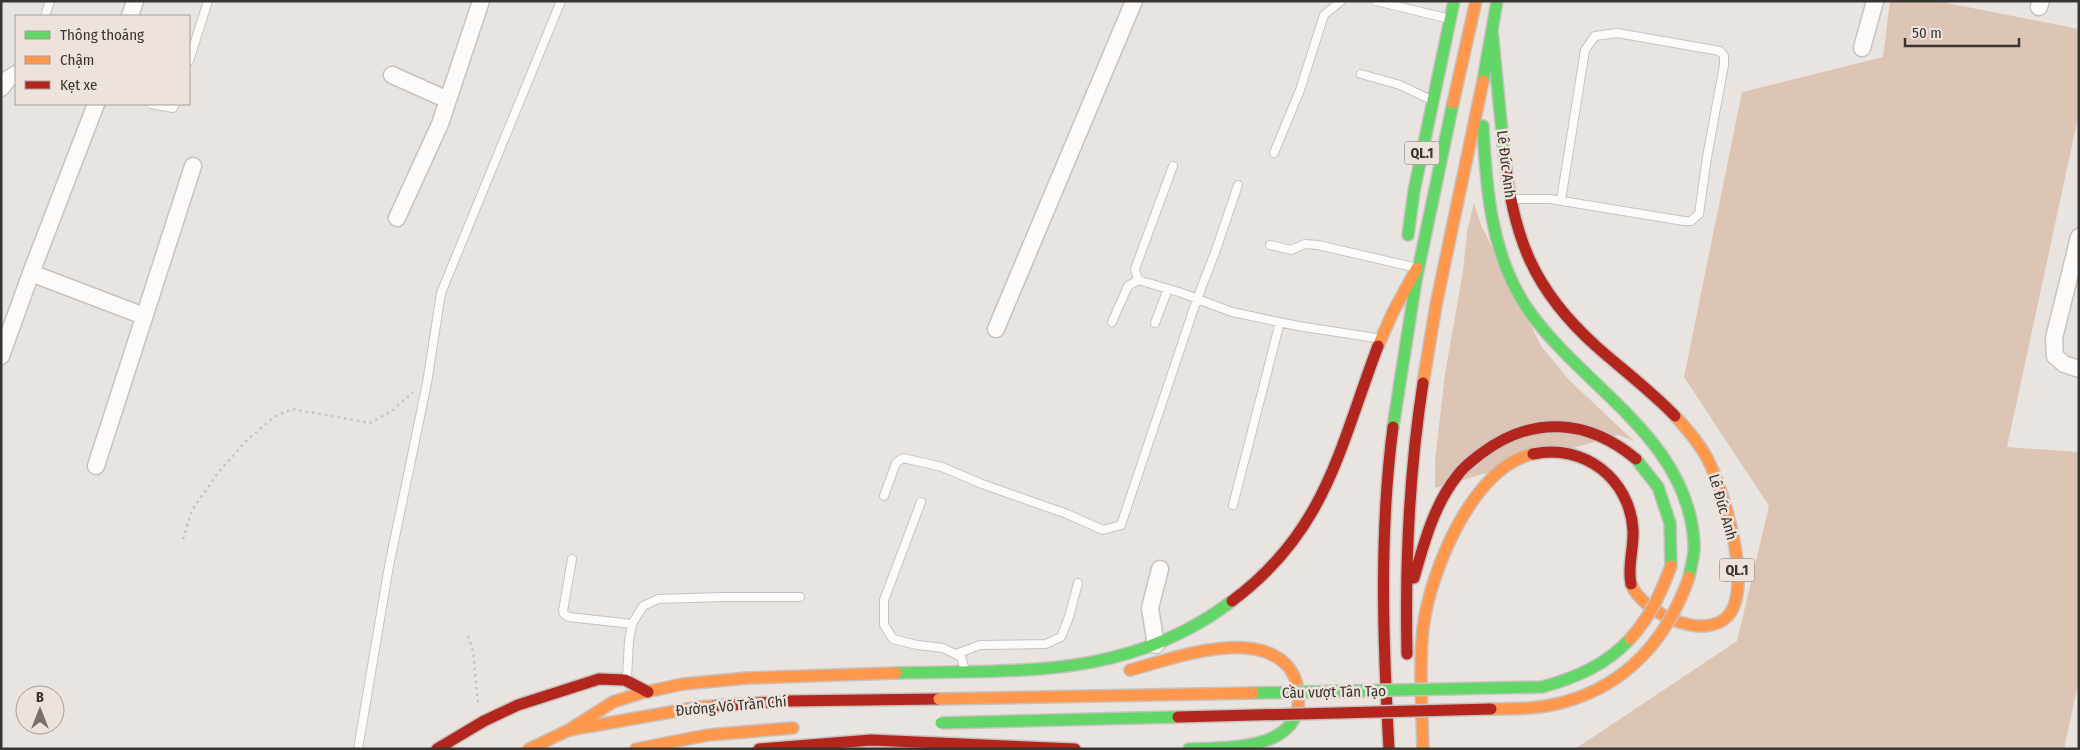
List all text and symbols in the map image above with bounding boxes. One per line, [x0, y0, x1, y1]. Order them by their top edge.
legend [15, 15, 190, 105]
scale bar [1905, 15, 2019, 47]
text: 50 m [1912, 24, 1942, 42]
text: Thông thoáng [60, 26, 144, 44]
text: Chậm [60, 51, 94, 69]
text: Kẹt xe [60, 76, 97, 94]
street label: Lê Đức Anh [1493, 129, 1519, 199]
road number: QL.1 [1404, 142, 1440, 164]
street label: Lê Đức Anh [1705, 472, 1741, 542]
road number: QL.1 [1720, 558, 1754, 582]
street label: Cầu vượt Tân Tạo [1282, 682, 1386, 702]
north arrow [15, 685, 65, 735]
text: B [36, 689, 44, 706]
street label: Đường Võ Trần Chí [675, 692, 787, 720]

